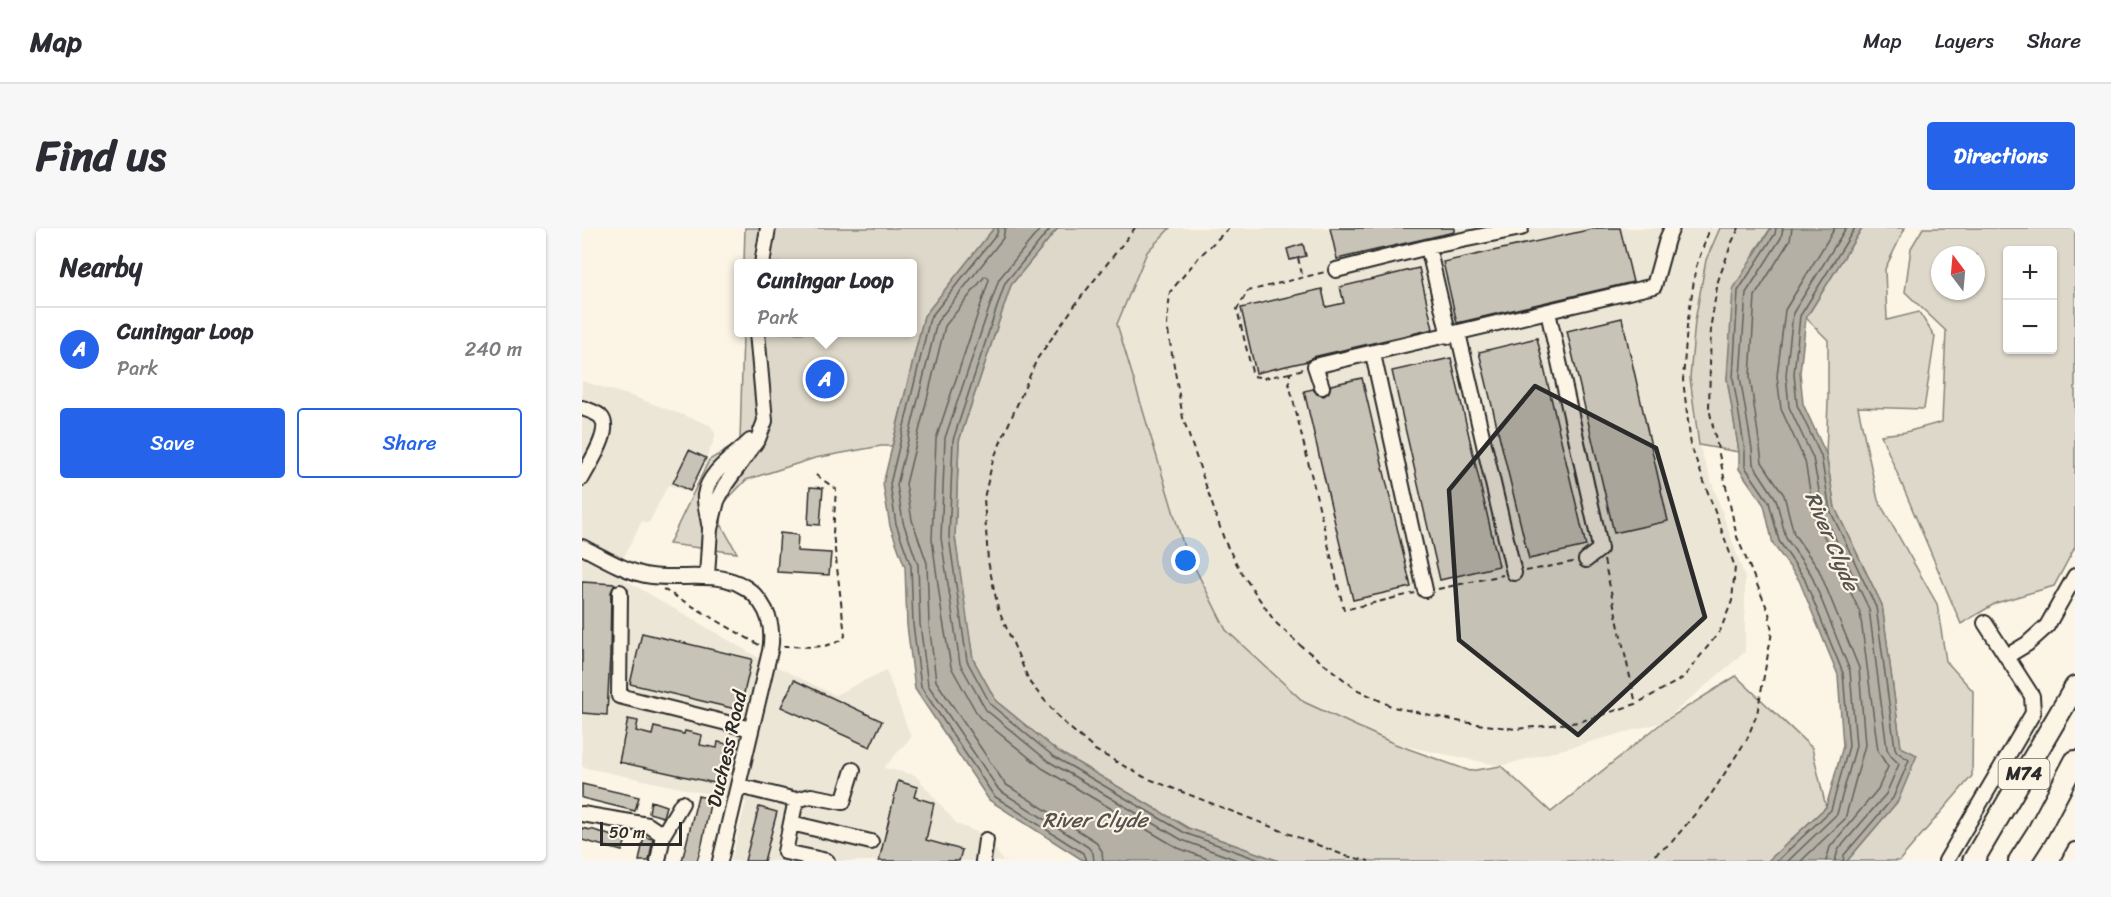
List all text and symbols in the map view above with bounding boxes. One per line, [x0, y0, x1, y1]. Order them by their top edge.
text: Map [30, 17, 82, 66]
text: Map [1863, 22, 1902, 60]
text: Layers [1935, 22, 1994, 60]
text: Share [2027, 22, 2081, 60]
text: Find us [36, 119, 166, 193]
button: Directions [1927, 122, 2075, 190]
text: Nearby [60, 244, 142, 290]
north arrow [1931, 246, 1985, 300]
map controls [2003, 246, 2057, 354]
button: + [2003, 246, 2057, 300]
popup [734, 259, 917, 337]
text: Cuningar Loop [757, 261, 894, 300]
text: Park [757, 300, 798, 335]
button: − [2003, 300, 2057, 354]
text: Cuningar Loop [117, 312, 253, 351]
text: A [73, 332, 86, 367]
text: 240 m [465, 332, 522, 367]
text: Park [117, 351, 158, 386]
pin: A [806, 356, 844, 402]
button: Save [60, 408, 285, 478]
button: Share [297, 408, 522, 478]
water label: River Clyde [1794, 485, 1871, 599]
your location [1171, 546, 1200, 575]
street label: Duchess Road [697, 686, 758, 811]
road number: M74 [1998, 759, 2050, 789]
water label: River Clyde [1042, 801, 1150, 839]
text: 50 m [609, 818, 645, 847]
scale bar [600, 819, 682, 846]

